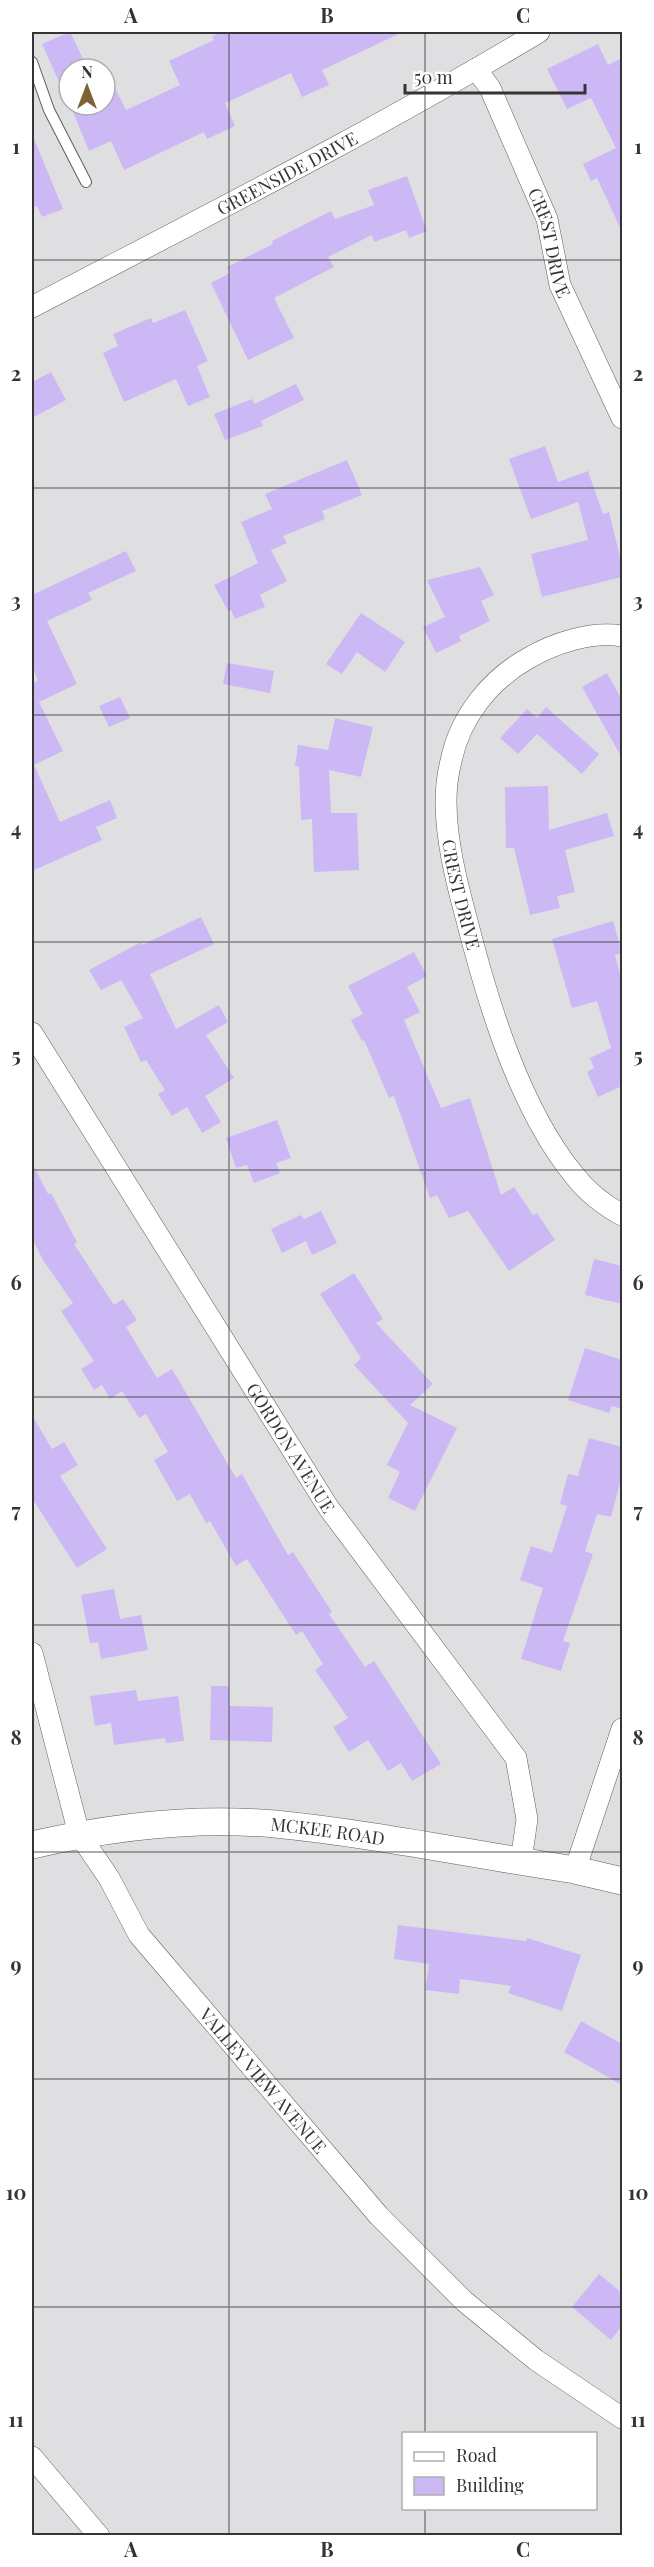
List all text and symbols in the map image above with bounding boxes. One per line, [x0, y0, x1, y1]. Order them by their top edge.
text: A [123, 1, 138, 28]
text: B [320, 1, 334, 28]
text: C [516, 1, 530, 28]
north arrow [57, 57, 117, 117]
scale bar [405, 57, 585, 95]
text: N [81, 61, 93, 82]
text: 50 m [414, 65, 453, 89]
street label: GREENSIDE DRIVE [213, 126, 362, 220]
text: 1 [12, 132, 20, 159]
text: 1 [634, 132, 642, 159]
street label: CREST DRIVE [523, 184, 576, 302]
text: 2 [11, 359, 21, 386]
text: 2 [633, 359, 643, 386]
text: 3 [11, 586, 21, 613]
text: 3 [633, 586, 643, 613]
text: 4 [11, 814, 21, 841]
text: 4 [633, 814, 643, 841]
street label: CREST DRIVE [437, 838, 486, 952]
text: 5 [11, 1041, 21, 1068]
text: 5 [633, 1041, 643, 1068]
text: 6 [10, 1268, 22, 1295]
text: 6 [632, 1268, 644, 1295]
street label: GORDON AVENUE [241, 1378, 341, 1517]
text: 7 [11, 1496, 21, 1523]
text: 7 [633, 1496, 643, 1523]
text: 8 [10, 1723, 22, 1750]
text: 8 [632, 1723, 644, 1750]
street label: MCKEE ROAD [269, 1812, 386, 1850]
text: 9 [10, 1950, 22, 1977]
text: 9 [632, 1950, 644, 1977]
street label: VALLEY VIEW AVENUE [194, 2002, 332, 2158]
text: 10 [6, 2178, 26, 2205]
text: 10 [628, 2178, 648, 2205]
text: 11 [8, 2405, 24, 2432]
text: 11 [630, 2405, 646, 2432]
legend [402, 2432, 597, 2510]
text: Road [456, 2443, 497, 2467]
text: Building [456, 2473, 524, 2497]
text: A [123, 2535, 138, 2562]
text: B [320, 2535, 334, 2562]
text: C [516, 2535, 530, 2562]

